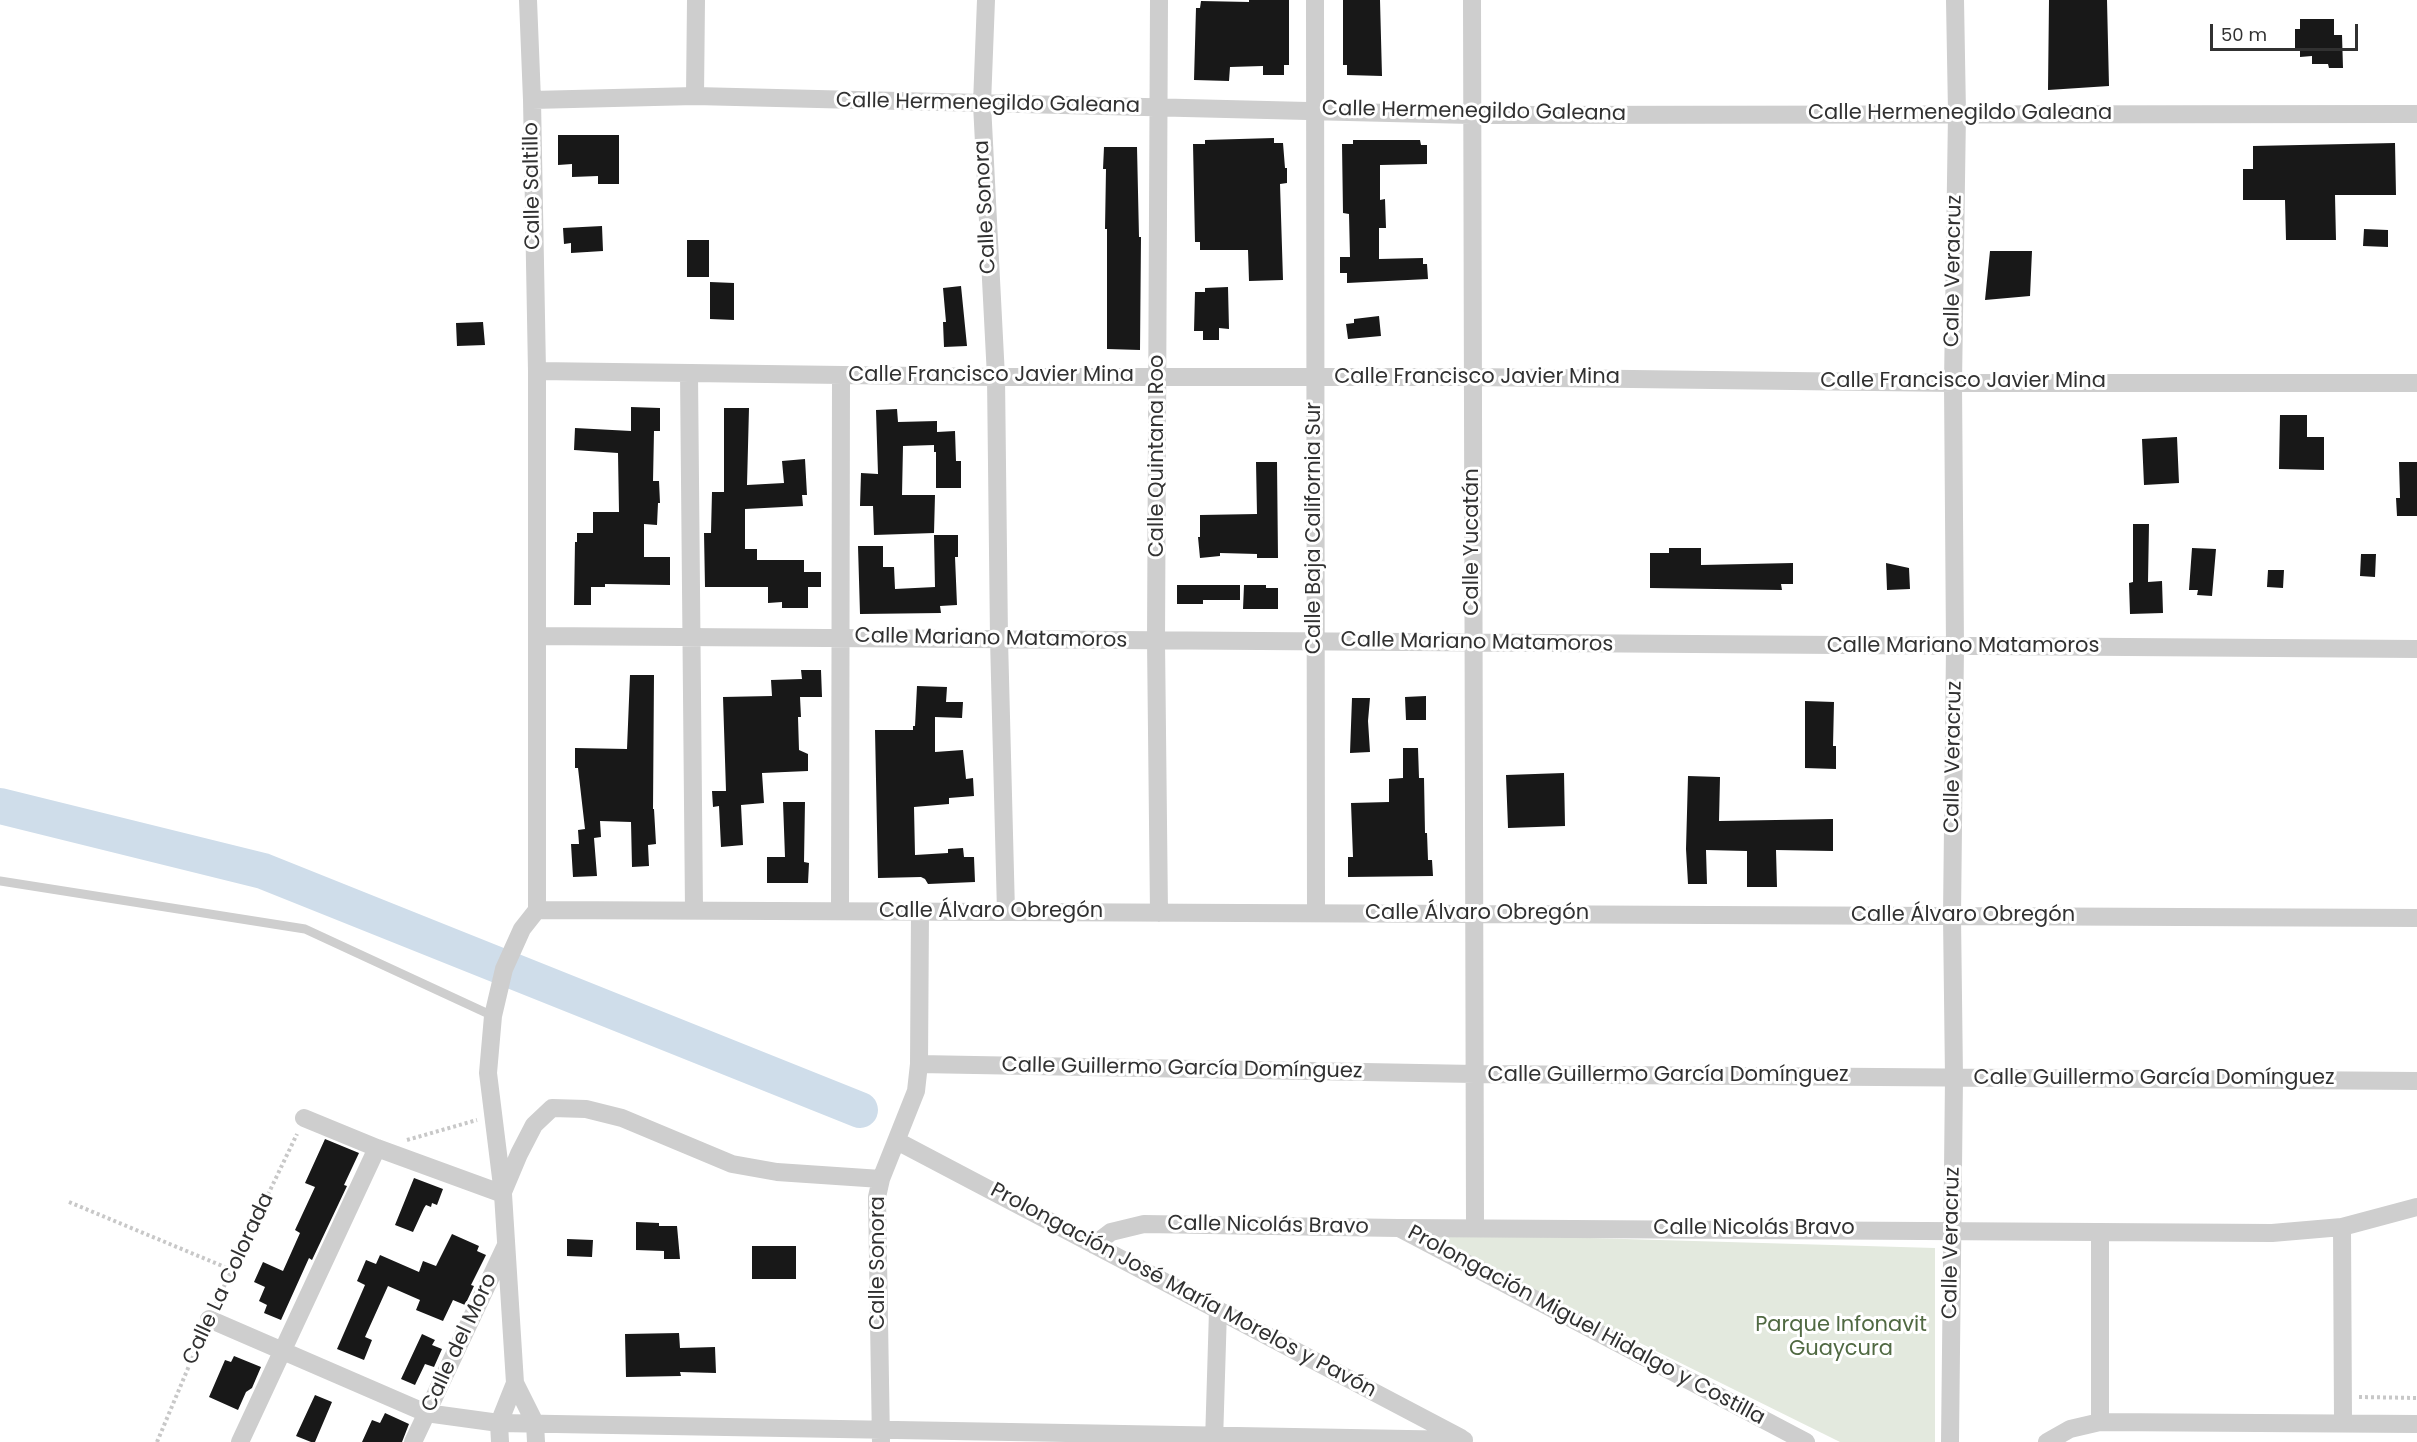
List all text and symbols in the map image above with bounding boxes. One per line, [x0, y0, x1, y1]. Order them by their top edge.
scale bar [2213, 12, 2362, 50]
text: 50 m [2221, 22, 2267, 47]
street label: Calle Hermenegildo Galeana [836, 89, 1140, 119]
street label: Calle Hermenegildo Galeana [1322, 97, 1626, 127]
street label: Calle Hermenegildo Galeana [1808, 101, 2112, 127]
street label: Calle Saltillo [519, 122, 547, 250]
street label: Calle Sonora [970, 139, 1002, 275]
street label: Calle Veracruz [1940, 195, 1968, 347]
street label: Calle Quintana Roo [1145, 355, 1171, 557]
street label: Calle Francisco Javier Mina [848, 363, 1134, 389]
street label: Calle Francisco Javier Mina [1334, 365, 1620, 391]
street label: Calle Francisco Javier Mina [1820, 369, 2106, 395]
street label: Calle Baja California Sur [1302, 402, 1328, 654]
street label: Calle Yucatán [1460, 468, 1486, 616]
street label: Calle Mariano Matamoros [854, 624, 1128, 654]
street label: Calle Mariano Matamoros [1340, 628, 1614, 658]
street label: Calle Mariano Matamoros [1827, 634, 2099, 660]
street label: Calle Veracruz [1940, 681, 1968, 833]
street label: Calle Álvaro Obregón [879, 899, 1103, 925]
street label: Calle Álvaro Obregón [1365, 901, 1589, 927]
street label: Calle Álvaro Obregón [1851, 903, 2075, 929]
street label: Calle Guillermo García Domínguez [1001, 1053, 1363, 1085]
street label: Calle Guillermo García Domínguez [1488, 1063, 1848, 1089]
street label: Calle Guillermo García Domínguez [1974, 1066, 2334, 1092]
street label: Calle Veracruz [1938, 1167, 1966, 1319]
street label: Prolongación José María Morelos y Pavón [986, 1178, 1380, 1404]
street label: Calle La Colorada [178, 1189, 280, 1369]
street label: Calle Sonora [866, 1196, 892, 1330]
street label: Calle Nicolás Bravo [1167, 1212, 1369, 1240]
street label: Calle Nicolás Bravo [1653, 1216, 1855, 1242]
street label: Prolongación Miguel Hidalgo y Costilla [1403, 1221, 1769, 1431]
street label: Calle del Moro [417, 1270, 503, 1416]
park label: Parque Infonavit Guaycura [1755, 1313, 1927, 1363]

